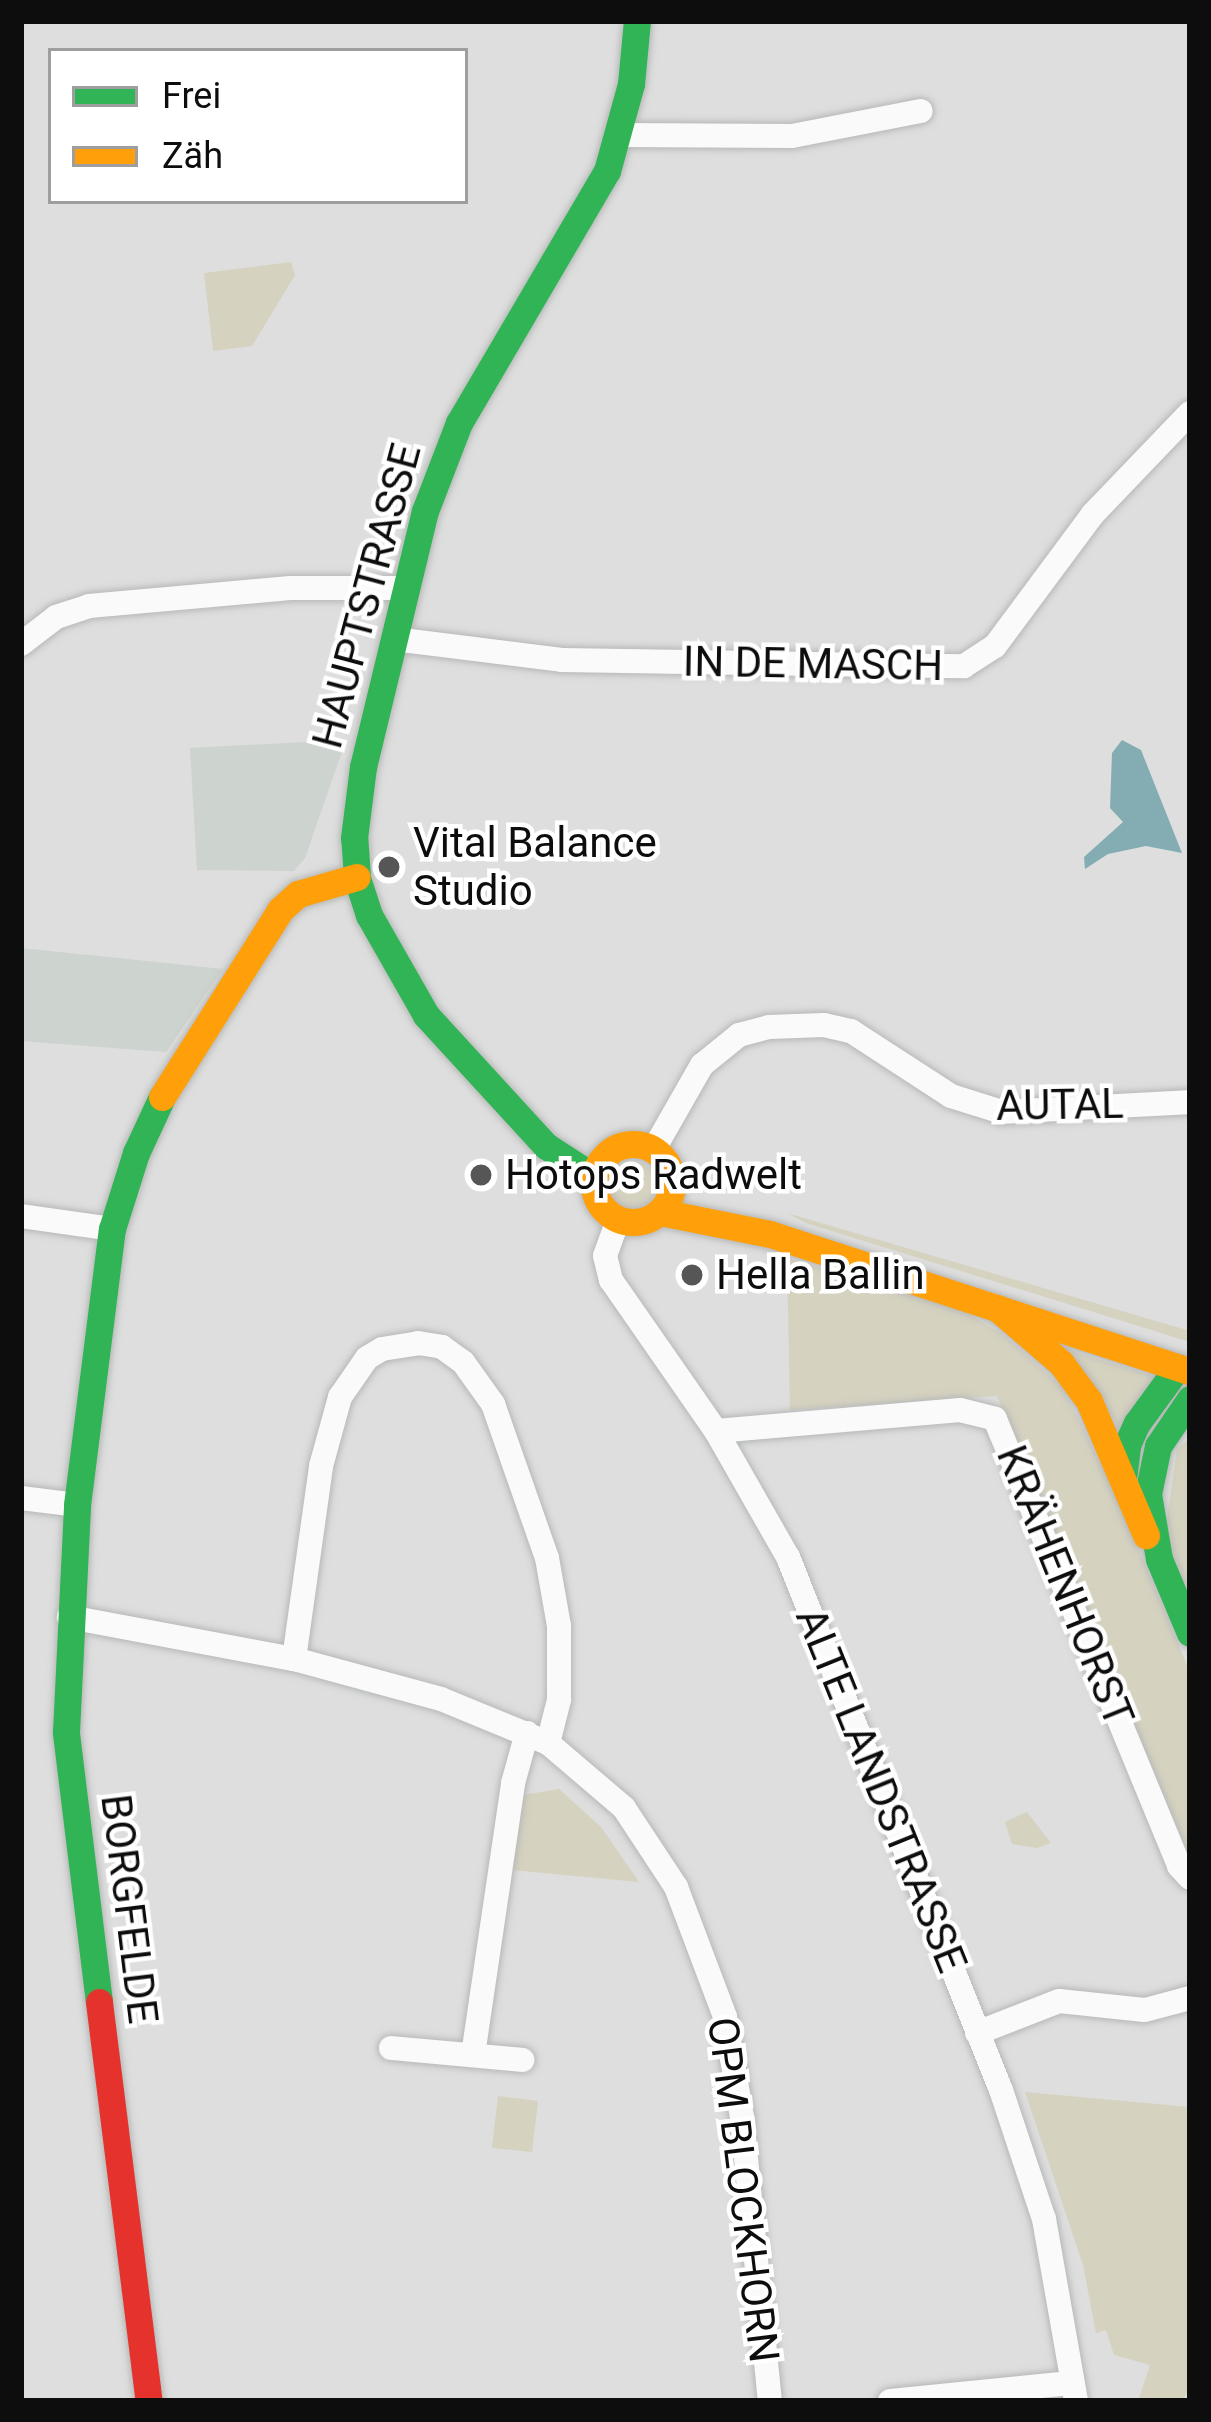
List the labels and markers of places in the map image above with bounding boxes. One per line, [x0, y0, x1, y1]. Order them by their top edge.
place label: Vital Balance Studio [413, 818, 657, 916]
marker: Vital Balance Studio [376, 854, 402, 880]
place label: Hotops Radwelt [505, 1150, 802, 1200]
marker: Hotops Radwelt [468, 1162, 494, 1188]
place label: Hella Ballin [716, 1250, 925, 1300]
marker: Hella Ballin [679, 1262, 705, 1288]

